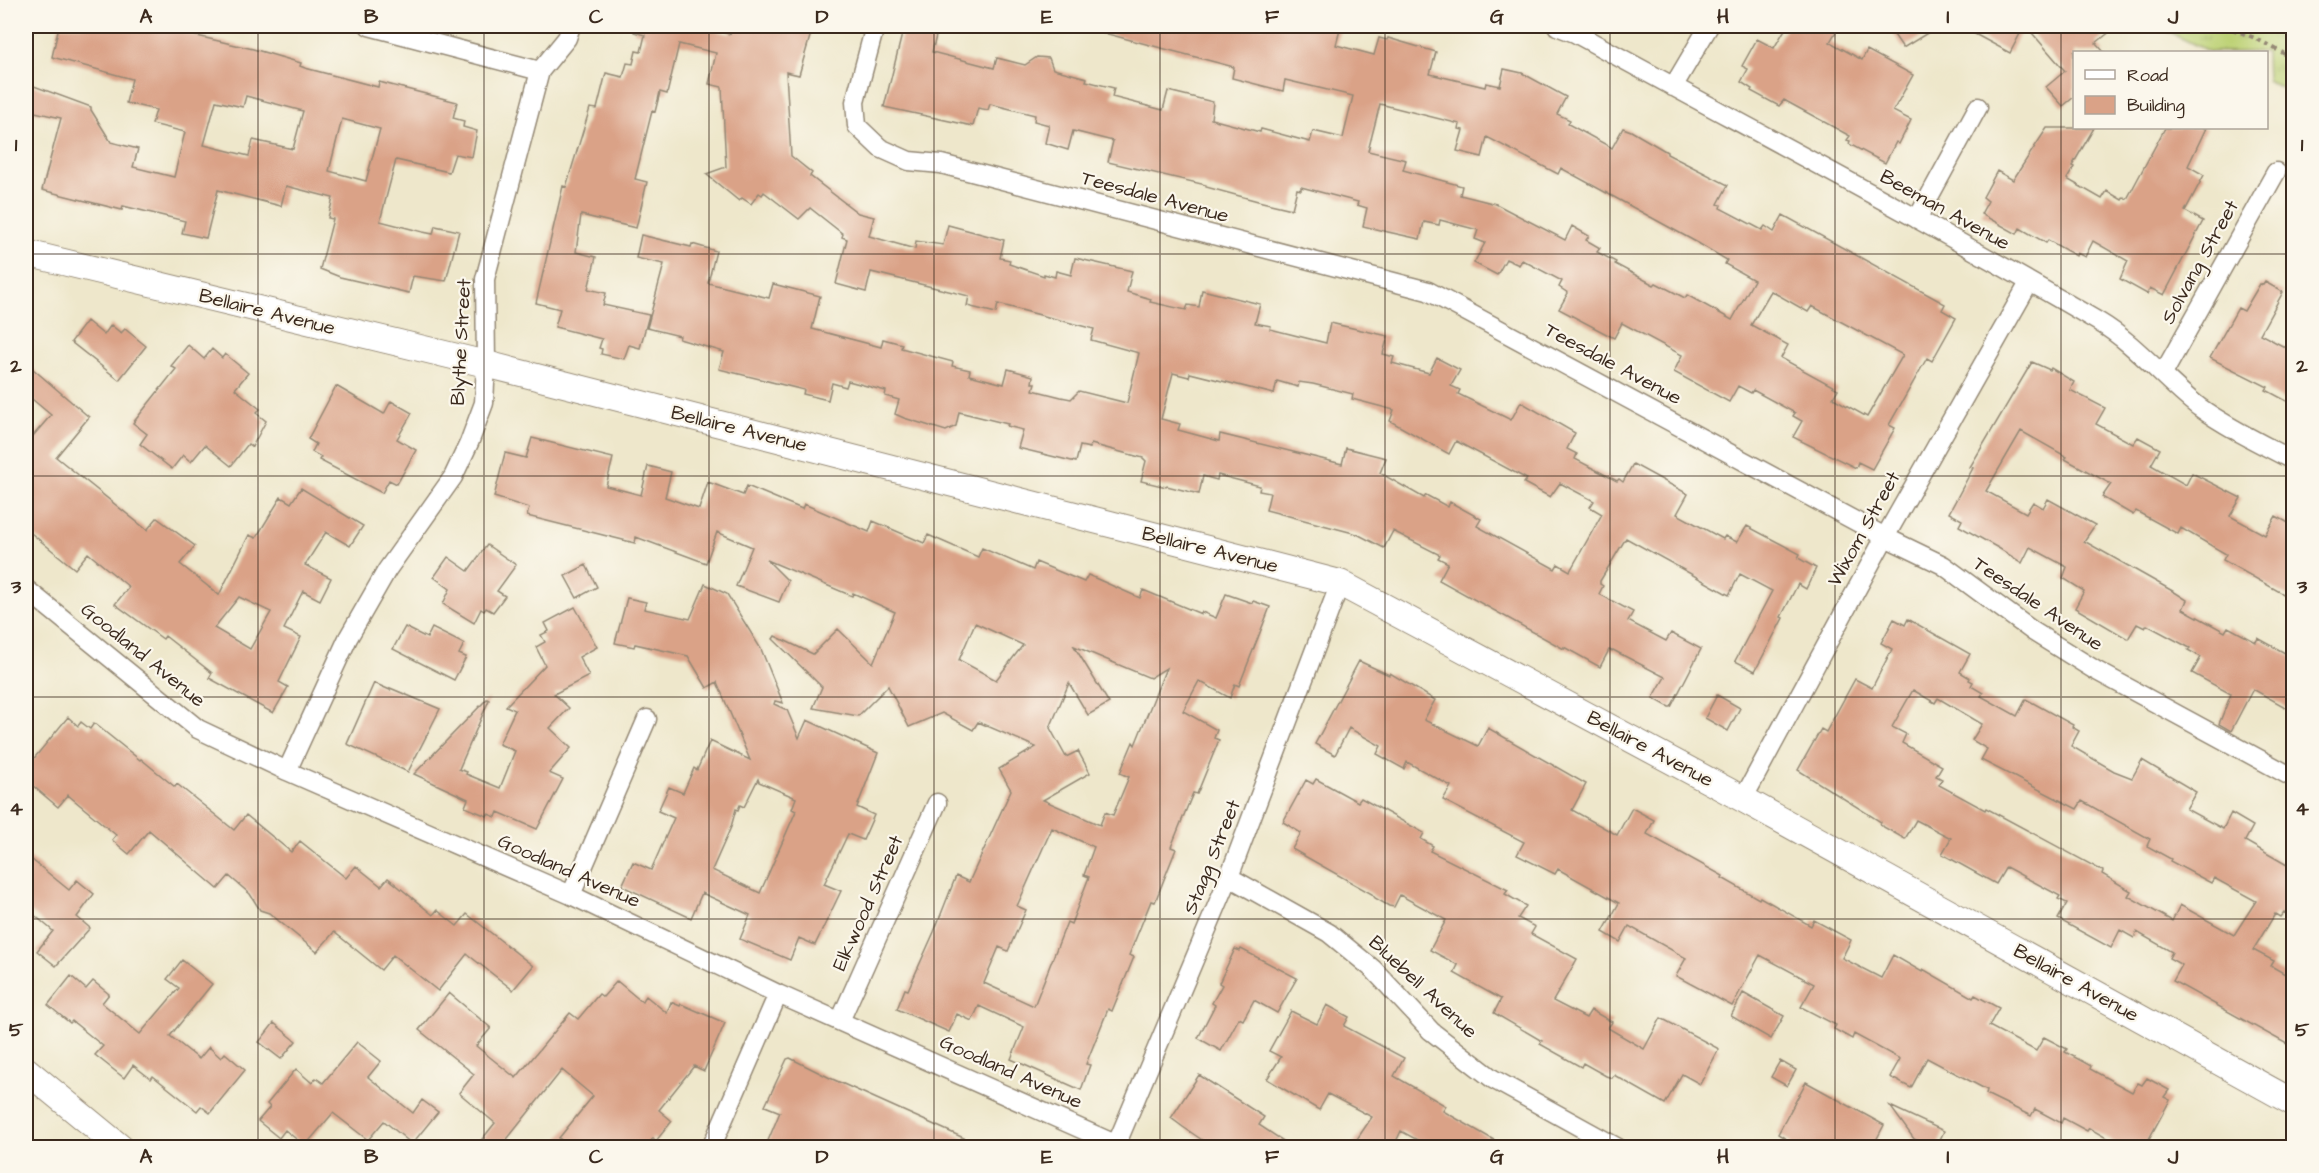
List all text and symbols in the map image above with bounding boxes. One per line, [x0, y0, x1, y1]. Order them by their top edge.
text: A [140, 3, 153, 31]
text: B [364, 3, 379, 31]
text: C [589, 3, 604, 31]
text: D [816, 3, 829, 31]
text: E [1041, 3, 1053, 31]
text: F [1265, 3, 1280, 31]
text: G [1490, 3, 1504, 31]
text: H [1717, 3, 1729, 31]
text: I [1946, 3, 1950, 31]
text: J [2167, 3, 2179, 31]
legend [2073, 51, 2268, 129]
text: Road [2127, 63, 2168, 88]
text: Building [2127, 93, 2185, 119]
text: 1 [15, 131, 18, 159]
text: 1 [2301, 131, 2304, 159]
street label: Beeman Avenue [1875, 163, 2015, 257]
street label: Teesdale Avenue [1078, 164, 1232, 230]
street label: Solvang Street [2154, 195, 2247, 330]
street label: Blythe Street [444, 278, 479, 406]
street label: Bellaire Avenue [196, 282, 338, 342]
street label: Teesdale Avenue [1540, 316, 1687, 412]
text: 2 [9, 352, 22, 380]
text: 2 [2295, 352, 2308, 380]
street label: Bellaire Avenue [668, 399, 810, 459]
street label: Wixom Street [1821, 466, 1907, 592]
street label: Bellaire Avenue [1139, 520, 1281, 580]
street label: Teesdale Avenue [1967, 550, 2109, 658]
text: 3 [10, 573, 22, 601]
text: 3 [2296, 573, 2308, 601]
street label: Goodland Avenue [75, 596, 211, 714]
street label: Bellaire Avenue [1582, 704, 1718, 794]
text: 4 [9, 795, 23, 823]
street label: Stagg Street [1176, 795, 1249, 919]
text: 4 [2295, 795, 2309, 823]
street label: Goodland Avenue [493, 827, 645, 915]
street label: Elkwood Street [826, 831, 910, 975]
street label: Bluebell Avenue [1362, 929, 1484, 1045]
street label: Bellaire Avenue [2008, 937, 2144, 1029]
text: 5 [9, 1016, 24, 1044]
text: 5 [2295, 1016, 2310, 1044]
street label: Goodland Avenue [935, 1028, 1087, 1116]
text: A [140, 1143, 153, 1171]
text: B [364, 1143, 379, 1171]
text: C [589, 1143, 604, 1171]
text: D [816, 1143, 829, 1171]
text: E [1041, 1143, 1053, 1171]
text: F [1265, 1143, 1280, 1171]
text: G [1490, 1143, 1504, 1171]
text: H [1717, 1143, 1729, 1171]
text: I [1946, 1143, 1950, 1171]
text: J [2167, 1143, 2179, 1171]

